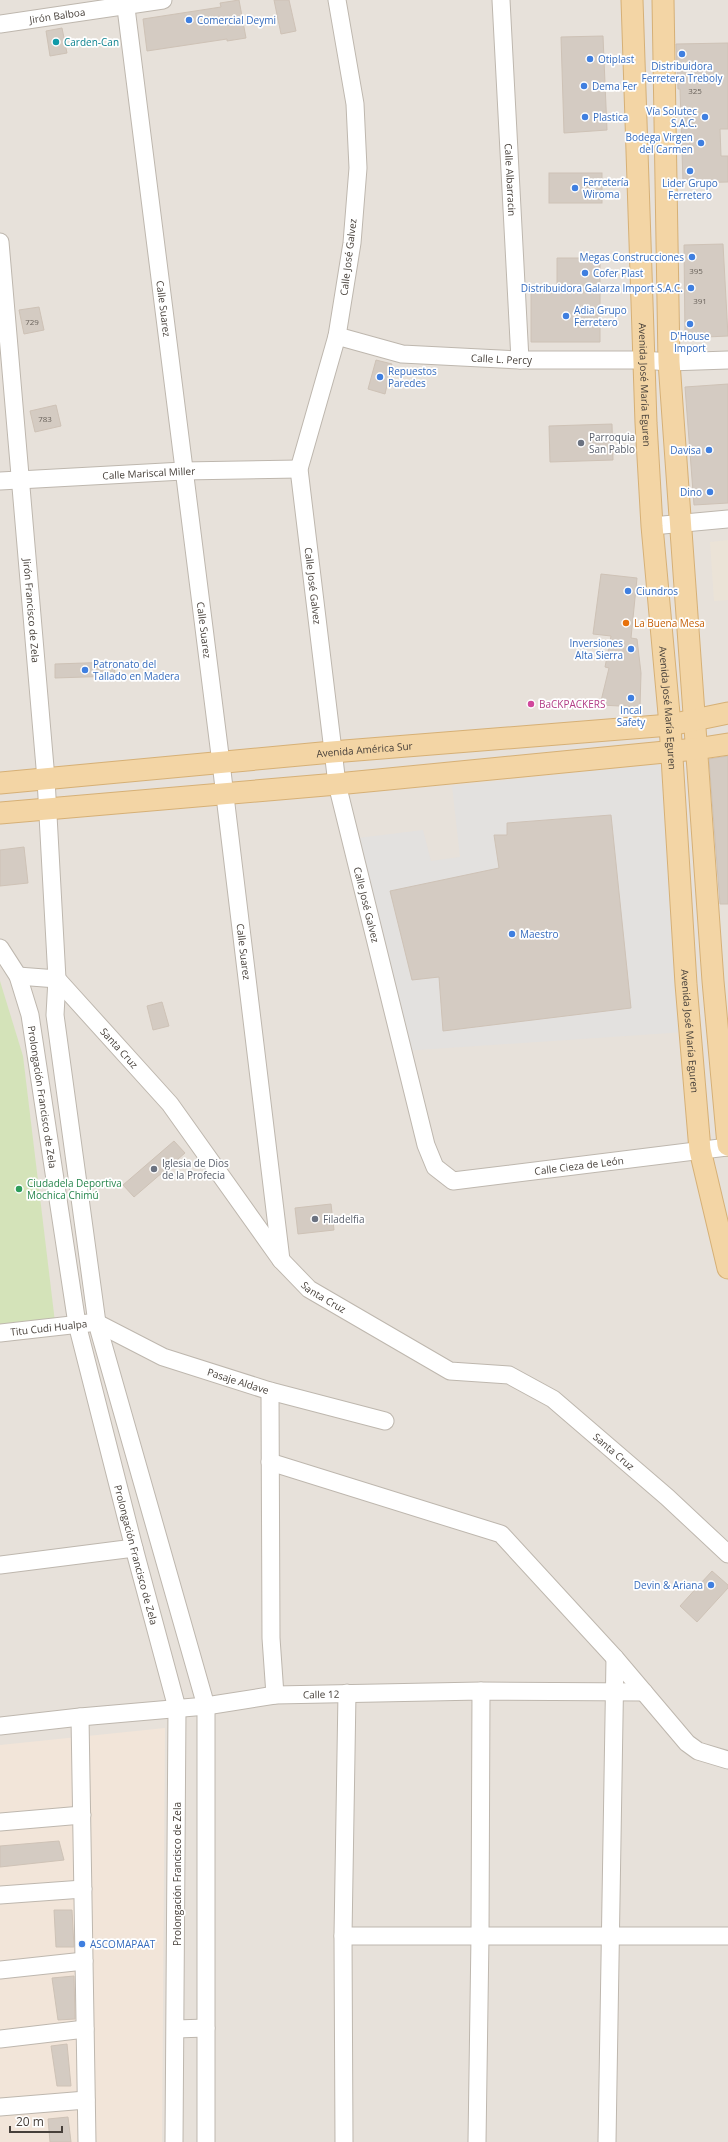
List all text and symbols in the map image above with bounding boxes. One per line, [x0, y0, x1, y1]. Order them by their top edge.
street label: Jirón Balboa [28, 5, 86, 27]
place label: Comercial Deymi [197, 13, 276, 27]
marker: Comercial Deymi [184, 15, 194, 25]
place label: Carden-Can [64, 35, 119, 49]
marker: Carden-Can [51, 37, 61, 47]
marker: Distribuidora Ferretera Treboly [677, 49, 687, 59]
place label: Otiplast [598, 52, 635, 66]
marker: Otiplast [585, 54, 595, 64]
place label: Distribuidora Ferretera Treboly [642, 59, 723, 85]
place label: Dema Fer [592, 79, 637, 93]
marker: Dema Fer [579, 81, 589, 91]
house number: 325 [688, 85, 702, 96]
place label: Vía Solutec S.A.C. [646, 104, 697, 130]
place label: Plastica [593, 110, 628, 124]
marker: Plastica [580, 112, 590, 122]
marker: Vía Solutec S.A.C. [700, 112, 710, 122]
place label: Bodega Virgen del Carmen [625, 130, 693, 156]
marker: Bodega Virgen del Carmen [696, 138, 706, 148]
street label: Calle Albarracin [502, 143, 519, 217]
marker: Lider Grupo Ferretero [685, 166, 695, 176]
place label: Ferretería Wiroma [583, 175, 629, 201]
place label: Lider Grupo Ferretero [662, 176, 718, 202]
marker: Ferretería Wiroma [570, 183, 580, 193]
street label: Calle José Galvez [336, 217, 360, 296]
place label: Megas Construcciones [579, 250, 684, 264]
marker: Megas Construcciones [687, 252, 697, 262]
house number: 395 [689, 265, 703, 276]
place label: Cofer Plast [593, 266, 644, 280]
marker: Cofer Plast [580, 268, 590, 278]
street label: Calle Suarez [153, 280, 174, 338]
place label: Distribuidora Galarza Import S.A.C. [521, 281, 683, 295]
marker: Distribuidora Galarza Import S.A.C. [686, 283, 696, 293]
house number: 391 [693, 295, 707, 306]
place label: Adia Grupo Ferretero [574, 303, 627, 329]
marker: Adia Grupo Ferretero [561, 311, 571, 321]
house number: 729 [25, 316, 39, 327]
marker: D'House Import [685, 319, 695, 329]
street label: Avenida José María Eguren [636, 323, 654, 447]
place label: D'House Import [670, 329, 710, 355]
street label: Calle L. Percy [471, 351, 533, 367]
place label: Repuestos Paredes [388, 364, 437, 390]
marker: Repuestos Paredes [375, 372, 385, 382]
house number: 783 [38, 413, 52, 424]
place label: Parroquia San Pablo [589, 430, 635, 456]
marker: Parroquia San Pablo [576, 438, 586, 448]
place label: Davisa [670, 443, 701, 457]
marker: Davisa [704, 445, 714, 455]
street label: Calle Mariscal Miller [102, 464, 195, 482]
place label: Dino [680, 485, 702, 499]
marker: Dino [705, 487, 715, 497]
street label: Calle José Galvez [301, 546, 325, 625]
street label: Jirón Francisco de Zela [20, 557, 43, 663]
place label: Ciundros [636, 584, 678, 598]
marker: Ciundros [623, 586, 633, 596]
street label: Calle Suarez [194, 601, 215, 659]
place label: La Buena Mesa [634, 616, 705, 630]
marker: La Buena Mesa [621, 618, 631, 628]
place label: Inversiones Alta Sierra [570, 636, 623, 662]
marker: Inversiones Alta Sierra [626, 644, 636, 654]
street label: Avenida José María Eguren [656, 645, 680, 770]
place label: Patronato del Tallado en Madera [93, 657, 180, 683]
marker: Patronato del Tallado en Madera [80, 665, 90, 675]
marker: Incal Safety [626, 693, 636, 703]
place label: BaCKPACKERS [539, 697, 605, 711]
marker: BaCKPACKERS [526, 699, 536, 709]
place label: Incal Safety [617, 703, 646, 729]
street label: Avenida América Sur [316, 739, 413, 760]
street label: Calle José Galvez [351, 865, 383, 944]
street label: Calle Suarez [233, 923, 254, 981]
place label: Maestro [520, 927, 559, 941]
marker: Maestro [507, 929, 517, 939]
street label: Avenida José María Eguren [678, 969, 702, 1093]
street label: Prolongación Francisco de Zela [25, 1025, 60, 1169]
street label: Santa Cruz [97, 1025, 142, 1071]
street label: Calle Cieza de León [534, 1153, 624, 1178]
place label: Iglesia de Dios de la Profecia [162, 1156, 229, 1182]
marker: Iglesia de Dios de la Profecia [149, 1164, 159, 1174]
place label: Ciudadela Deportiva Mochica Chimú [27, 1176, 122, 1202]
marker: Ciudadela Deportiva Mochica Chimú [14, 1184, 24, 1194]
place label: Filadelfia [323, 1212, 364, 1226]
marker: Filadelfia [310, 1214, 320, 1224]
street label: Santa Cruz [298, 1278, 349, 1316]
street label: Titu Cudi Hualpa [9, 1316, 88, 1339]
street label: Pasaje Aldave [206, 1365, 271, 1397]
street label: Santa Cruz [590, 1430, 638, 1473]
street label: Prolongación Francisco de Zela [111, 1483, 161, 1626]
place label: Devin & Ariana [634, 1578, 703, 1592]
marker: Devin & Ariana [706, 1580, 716, 1590]
street label: Calle 12 [303, 1687, 340, 1701]
street label: Prolongación Francisco de Zela [170, 1802, 184, 1946]
place label: ASCOMAPAAT [90, 1937, 156, 1951]
marker: ASCOMAPAAT [77, 1939, 87, 1949]
scale bar [10, 2108, 62, 2134]
text: 20 m [16, 2113, 44, 2130]

